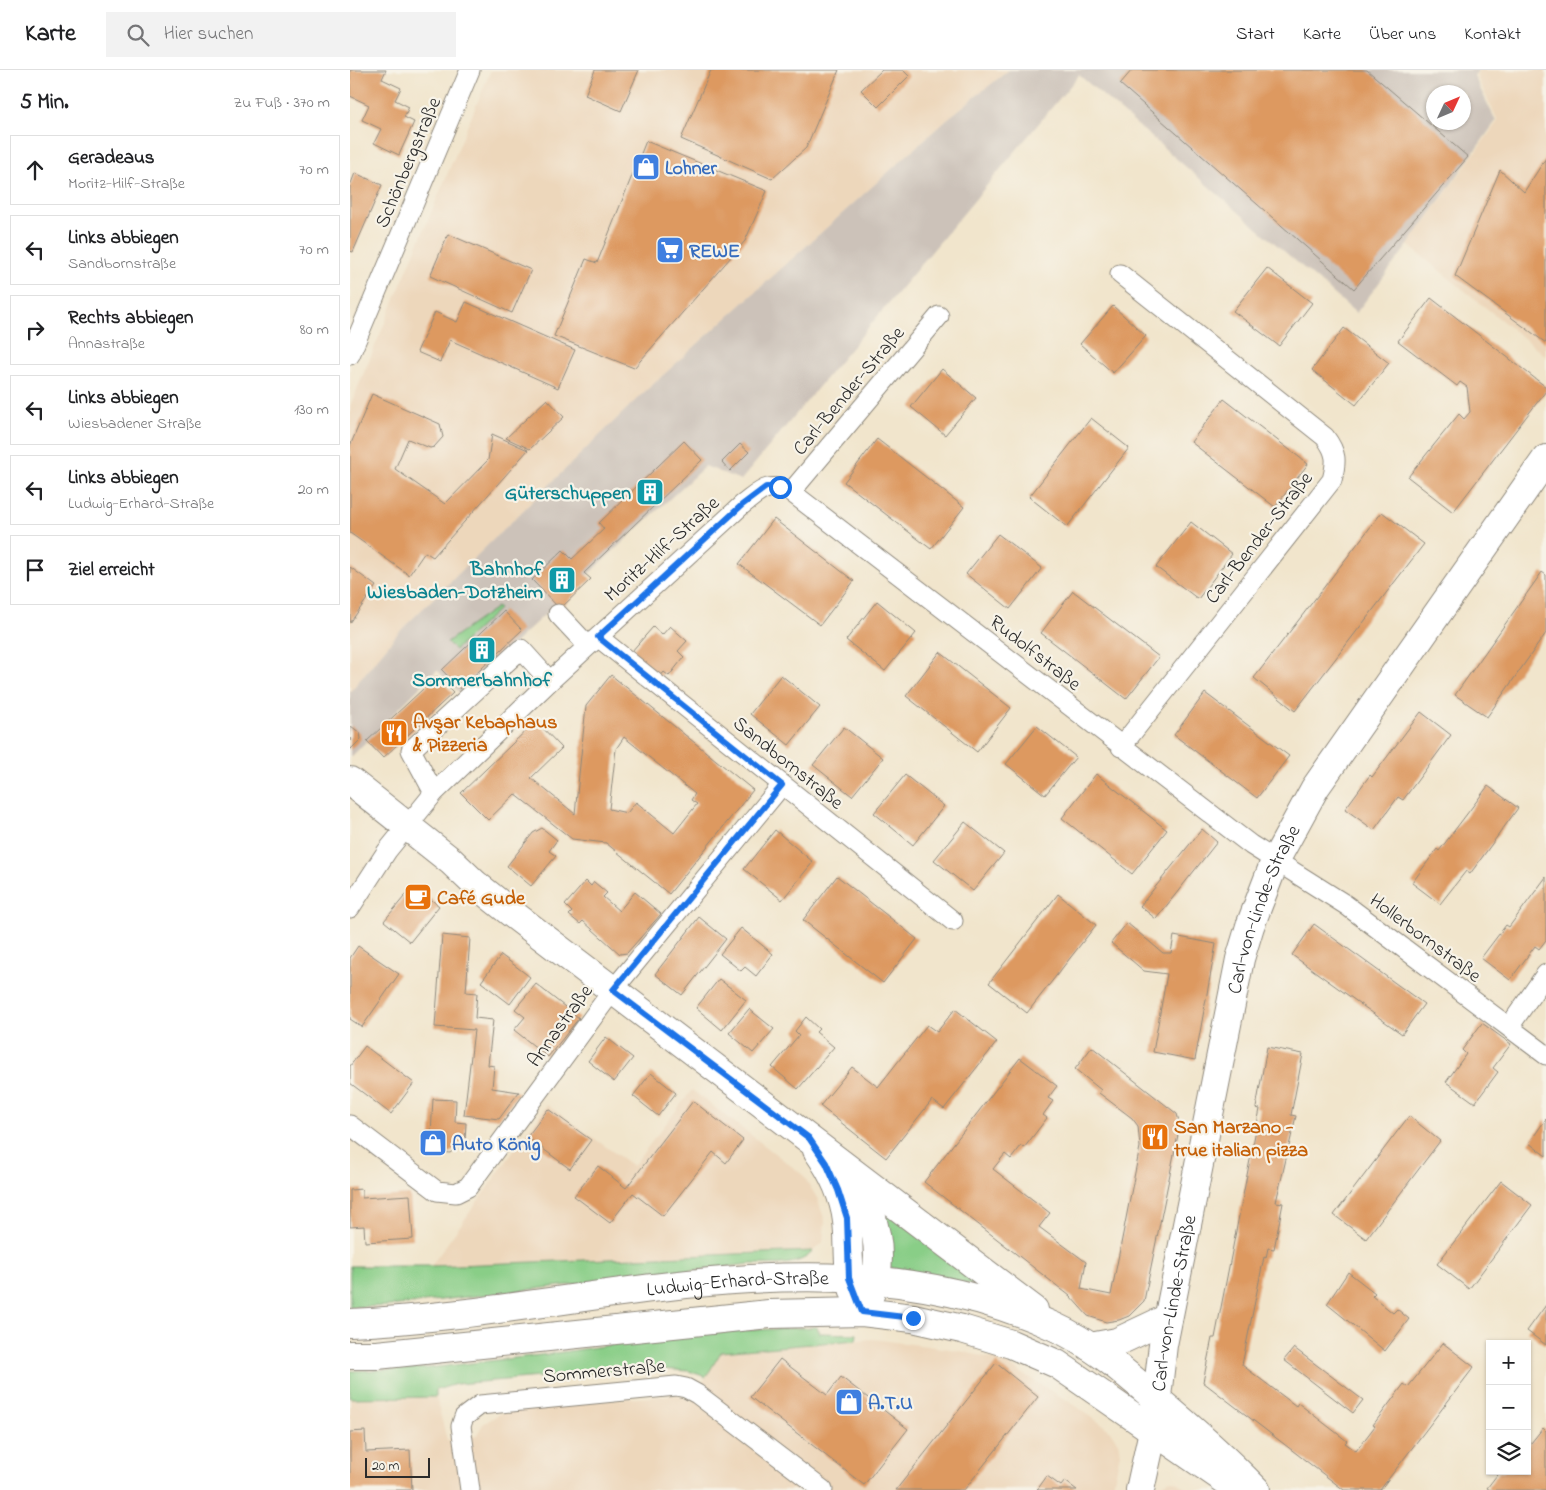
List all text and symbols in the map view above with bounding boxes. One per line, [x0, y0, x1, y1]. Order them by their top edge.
search box [106, 12, 456, 57]
text: Karte [25, 17, 76, 52]
icon: search [124, 21, 152, 49]
text: Hier suchen [164, 21, 253, 48]
text: Start [1236, 22, 1275, 48]
text: Karte [1303, 22, 1341, 48]
text: Über uns [1369, 22, 1436, 48]
text: Kontakt [1464, 22, 1521, 48]
north arrow [1426, 85, 1471, 130]
text: 5 Min. [20, 88, 68, 118]
text: Zu Fuß · 370 m [233, 91, 330, 115]
street label: Schönbergstraße [369, 93, 451, 233]
text: Geradeaus [68, 145, 155, 172]
shop icon: Lohner [631, 152, 661, 182]
place label: Lohner [665, 155, 718, 184]
icon: ahead [21, 156, 49, 184]
text: 70 m [299, 158, 329, 182]
text: Moritz-Hilf-Straße [68, 172, 185, 196]
text: Links abbiegen [68, 225, 179, 252]
supermarket icon: REWE [655, 235, 685, 265]
icon: left [21, 236, 49, 264]
text: 70 m [299, 238, 329, 262]
place label: REWE [689, 238, 740, 267]
text: Sandbornstraße [68, 252, 176, 276]
text: Rechts abbiegen [68, 305, 193, 332]
icon: right [21, 316, 49, 344]
text: 80 m [300, 318, 329, 342]
street label: Carl-Bender-Straße [787, 321, 913, 463]
text: Annastraße [68, 332, 145, 356]
text: Links abbiegen [68, 385, 179, 412]
icon: left [21, 396, 49, 424]
text: 130 m [294, 398, 329, 422]
text: Wiesbadener Straße [68, 412, 201, 436]
text: Links abbiegen [68, 465, 179, 492]
street label: Carl-Bender-Straße [1199, 466, 1321, 611]
icon: left [21, 476, 49, 504]
route start [769, 476, 792, 499]
building icon: Güterschuppen [635, 477, 665, 507]
text: 20 m [298, 478, 329, 502]
place label: Güterschuppen [505, 480, 631, 509]
street label: Moritz-Hilf-Straße [599, 490, 727, 610]
text: Ludwig-Erhard-Straße [68, 492, 214, 516]
icon: arrive [21, 556, 49, 584]
place label: Bahnhof Wiesbaden-Dotzheim [367, 556, 544, 608]
text: Ziel erreicht [68, 557, 155, 584]
building icon: Bahnhof Wiesbaden-Dotzheim [547, 565, 577, 595]
street label: Rudolfstraße [982, 609, 1087, 699]
building icon: Sommerbahnhof [467, 635, 497, 665]
place label: Sommerbahnhof [412, 667, 552, 696]
place label: Avşar Kebaphaus & Pizzeria [412, 709, 557, 761]
street label: Sandbornstraße [726, 710, 849, 818]
restaurant icon: Avşar Kebaphaus & Pizzeria [379, 718, 409, 748]
street label: Carl-von-Linde-Straße [1221, 820, 1309, 997]
cafe icon: Café Gude [403, 882, 433, 912]
place label: Café Gude [437, 885, 526, 914]
street label: Hollerbornstraße [1362, 887, 1487, 991]
street label: Annastraße [521, 979, 601, 1074]
place label: San Marzano - true italian pizza [1173, 1114, 1308, 1166]
restaurant icon: San Marzano - true italian pizza [1140, 1122, 1170, 1152]
shop icon: Auto König [418, 1128, 448, 1158]
place label: Auto König [452, 1131, 540, 1161]
street label: Carl-von-Linde-Straße [1146, 1213, 1206, 1393]
street label: Ludwig-Erhard-Straße [645, 1265, 829, 1306]
route end [902, 1307, 925, 1330]
map controls [1486, 1340, 1531, 1475]
button: + [1486, 1340, 1531, 1385]
street label: Sommerstraße [542, 1353, 667, 1392]
button: − [1486, 1385, 1531, 1430]
shop icon: A.T.U [834, 1387, 864, 1417]
place label: A.T.U [868, 1390, 913, 1419]
button: layers [1486, 1430, 1531, 1475]
scale bar [365, 1455, 430, 1478]
text: 20 m [372, 1456, 399, 1477]

